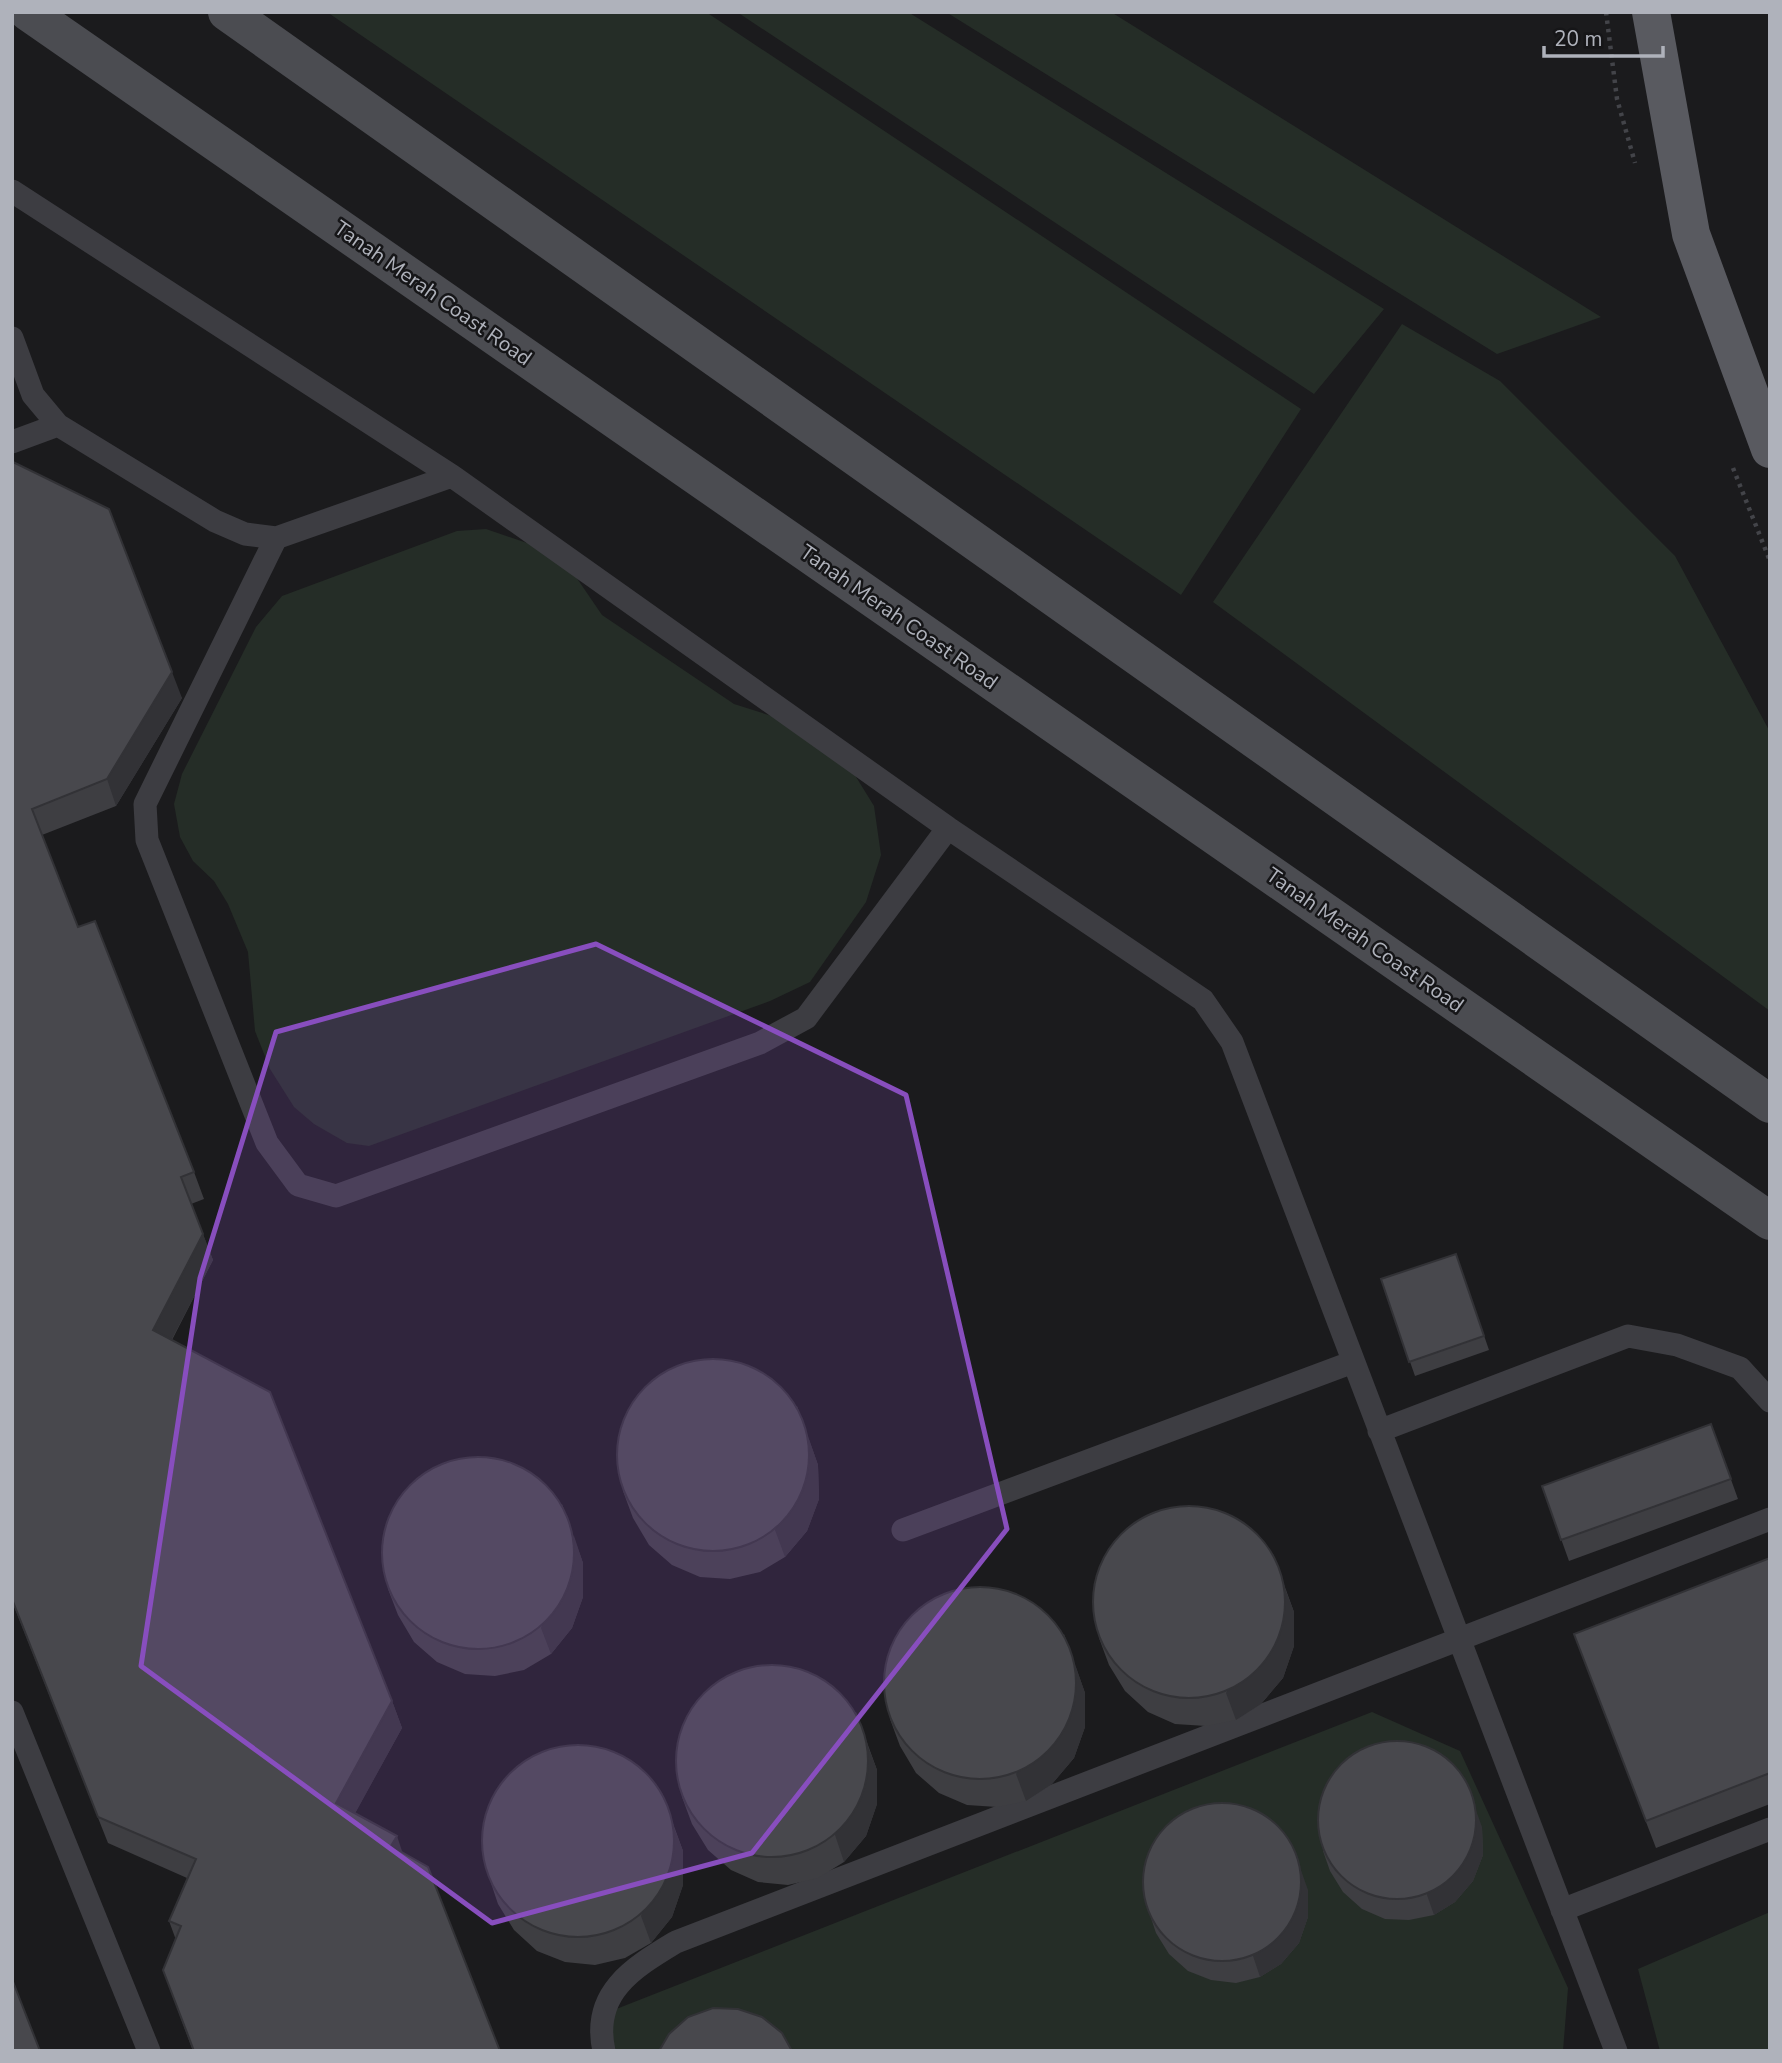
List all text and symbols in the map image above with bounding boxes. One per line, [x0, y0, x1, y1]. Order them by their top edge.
scale bar [1544, 14, 1663, 58]
text: 20 m [1554, 25, 1603, 53]
street label: Tanah Merah Coast Road [329, 214, 537, 372]
street label: Tanah Merah Coast Road [795, 538, 1003, 696]
street label: Tanah Merah Coast Road [1261, 861, 1469, 1019]

